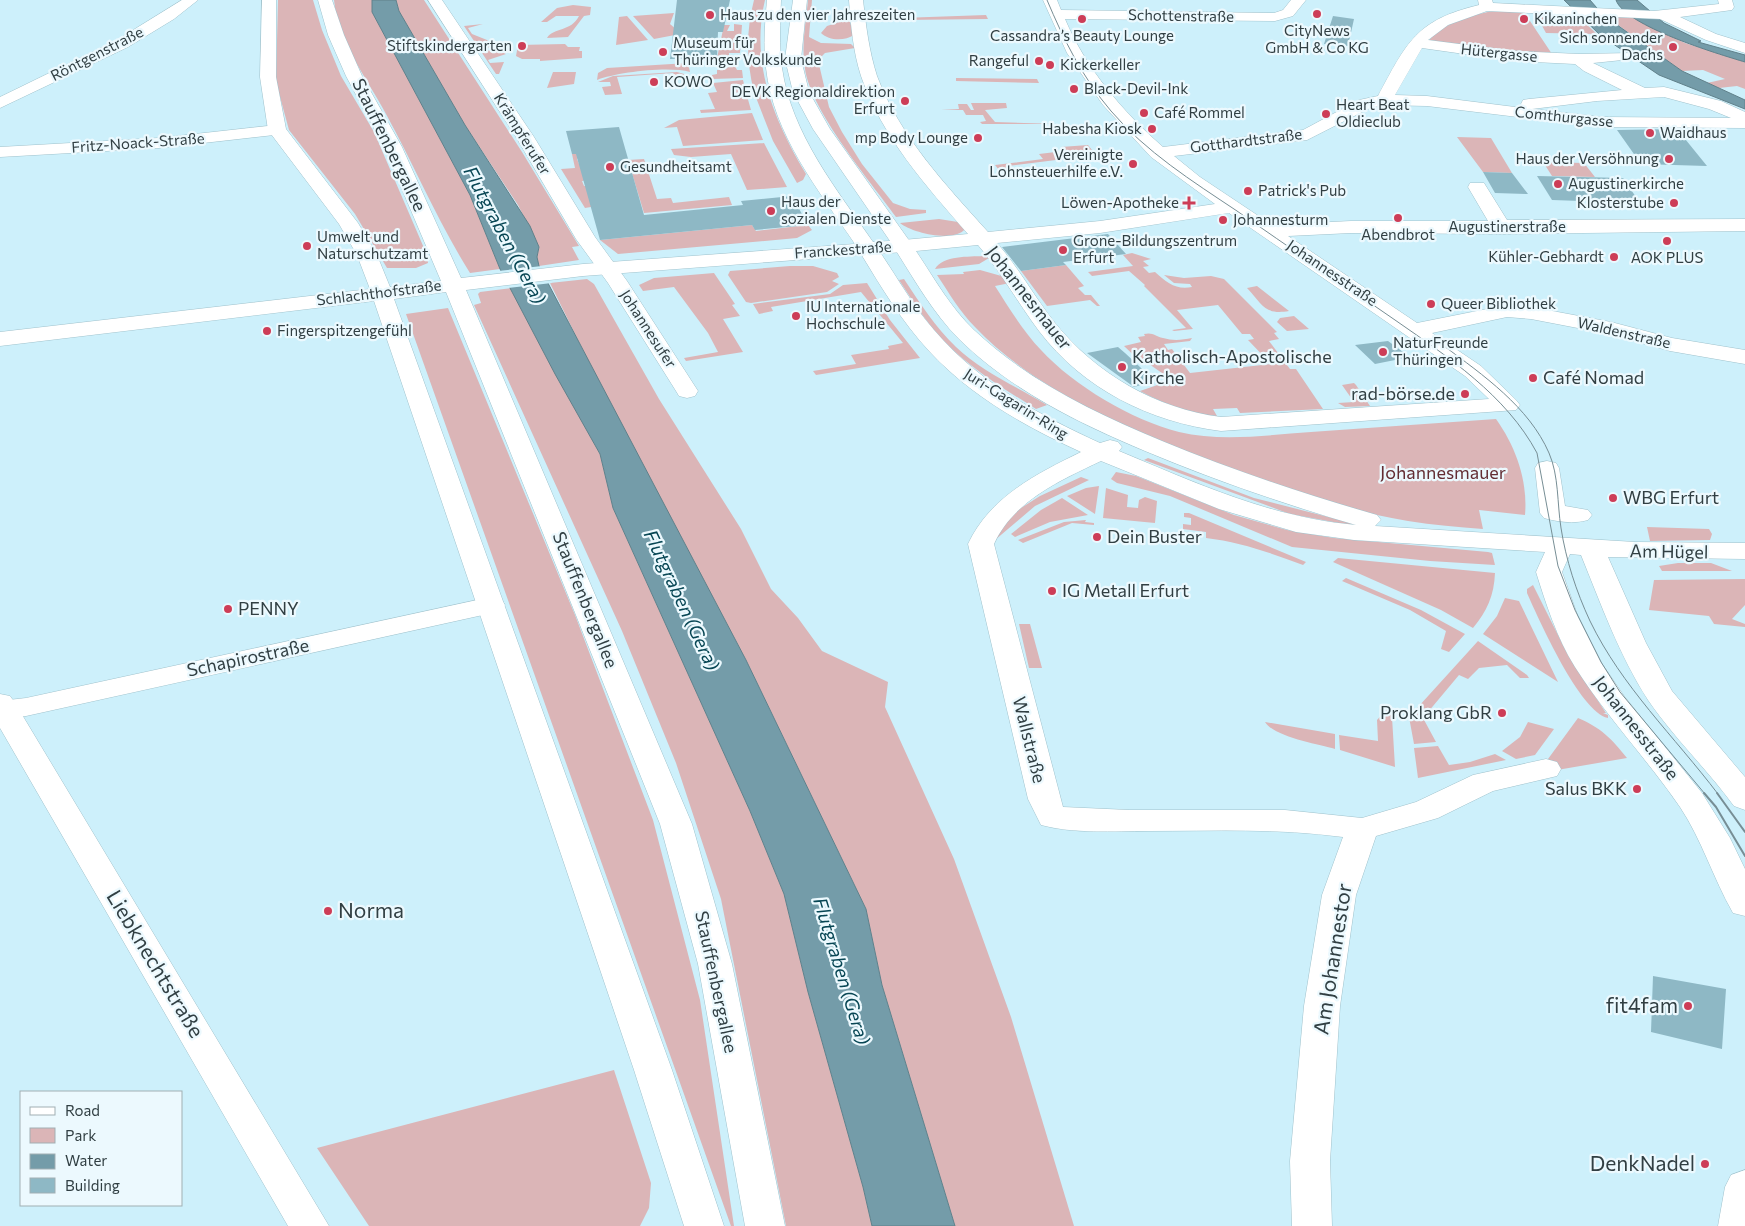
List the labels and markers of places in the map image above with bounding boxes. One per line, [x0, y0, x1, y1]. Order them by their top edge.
place label: Haus zu den vier Jahreszeiten [720, 5, 915, 23]
marker: CityNews GmbH & Co KG [1311, 8, 1323, 20]
marker: Haus zu den vier Jahreszeiten [704, 9, 716, 21]
place label: Kikaninchen [1534, 9, 1617, 27]
marker: Cassandra’s Beauty Lounge [1076, 13, 1088, 25]
marker: Kikaninchen [1518, 13, 1530, 25]
place label: CityNews GmbH & Co KG [1265, 21, 1369, 56]
place label: Cassandra’s Beauty Lounge [990, 26, 1174, 44]
place label: Sich sonnender Dachs [1559, 28, 1663, 63]
place label: Museum für Thüringer Volkskunde [673, 33, 822, 68]
place label: Stiftskindergarten [387, 36, 512, 54]
marker: Stiftskindergarten [516, 40, 528, 52]
marker: Sich sonnender Dachs [1667, 41, 1679, 53]
marker: Museum für Thüringer Volkskunde [657, 46, 669, 58]
place label: Rangeful [969, 51, 1029, 69]
marker: Rangeful [1033, 55, 1045, 67]
place label: Kickerkeller [1060, 55, 1140, 73]
marker: Kickerkeller [1044, 59, 1056, 71]
place label: KOWO [664, 72, 713, 90]
marker: KOWO [648, 76, 660, 88]
place label: Black-Devil-Ink [1084, 79, 1188, 97]
place label: DEVK Regionaldirektion Erfurt [731, 82, 895, 117]
marker: Black-Devil-Ink [1068, 83, 1080, 95]
marker: DEVK Regionaldirektion Erfurt [899, 95, 911, 107]
place label: Heart Beat Oldieclub [1336, 95, 1410, 130]
place label: Café Rommel [1154, 103, 1245, 121]
marker: Café Rommel [1138, 107, 1150, 119]
marker: Heart Beat Oldieclub [1320, 108, 1332, 120]
place label: Habesha Kiosk [1042, 119, 1142, 137]
marker: Habesha Kiosk [1146, 123, 1158, 135]
place label: Waidhaus [1660, 123, 1727, 141]
marker: Waidhaus [1644, 127, 1656, 139]
place label: mp Body Lounge [855, 128, 968, 146]
marker: mp Body Lounge [972, 132, 984, 144]
place label: Vereinigte Lohnsteuerhilfe e.V. [989, 145, 1123, 180]
place label: Haus der Versöhnung [1515, 149, 1659, 167]
marker: Haus der Versöhnung [1663, 153, 1675, 165]
place label: Gesundheitsamt [620, 157, 732, 175]
marker: Vereinigte Lohnsteuerhilfe e.V. [1127, 158, 1139, 170]
marker: Gesundheitsamt [604, 161, 616, 173]
place label: Augustinerkirche [1568, 174, 1684, 192]
marker: Augustinerkirche [1552, 178, 1564, 190]
place label: Patrick's Pub [1258, 181, 1346, 199]
marker: Patrick's Pub [1242, 185, 1254, 197]
place label: Haus der sozialen Dienste [781, 192, 891, 227]
place label: Löwen-Apotheke [1061, 193, 1179, 211]
place label: Klosterstube [1577, 193, 1664, 211]
marker: Löwen-Apotheke [1183, 197, 1195, 209]
marker: Klosterstube [1668, 197, 1680, 209]
marker: Haus der sozialen Dienste [765, 205, 777, 217]
place label: Johannesturm [1233, 210, 1328, 228]
marker: Abendbrot [1392, 212, 1404, 224]
marker: Johannesturm [1217, 214, 1229, 226]
place label: Abendbrot [1361, 225, 1435, 243]
place label: Umwelt und Naturschutzamt [317, 227, 428, 262]
place label: Grone-Bildungszentrum Erfurt [1073, 231, 1237, 266]
marker: AOK PLUS [1661, 235, 1673, 247]
marker: Umwelt und Naturschutzamt [301, 240, 313, 252]
marker: Grone-Bildungszentrum Erfurt [1057, 244, 1069, 256]
place label: Kühler-Gebhardt [1488, 247, 1604, 265]
place label: AOK PLUS [1631, 248, 1704, 266]
marker: Kühler-Gebhardt [1608, 251, 1620, 263]
place label: Queer Bibliothek [1441, 294, 1556, 312]
place label: IU Internationale Hochschule [806, 297, 920, 332]
marker: Queer Bibliothek [1425, 298, 1437, 310]
marker: IU Internationale Hochschule [790, 310, 802, 322]
place label: Fingerspitzengefühl [277, 321, 412, 339]
marker: Fingerspitzengefühl [261, 325, 273, 337]
place label: NaturFreunde Thüringen [1393, 333, 1488, 368]
place label: Katholisch-Apostolische Kirche [1132, 345, 1332, 388]
marker: NaturFreunde Thüringen [1377, 346, 1389, 358]
marker: Katholisch-Apostolische Kirche [1116, 361, 1128, 373]
place label: Café Nomad [1543, 366, 1644, 388]
marker: Café Nomad [1527, 372, 1539, 384]
place label: rad-börse.de [1351, 382, 1455, 404]
marker: rad-börse.de [1459, 388, 1471, 400]
place label: WBG Erfurt [1623, 486, 1719, 508]
marker: WBG Erfurt [1607, 492, 1619, 504]
place label: Dein Buster [1107, 525, 1202, 547]
marker: Dein Buster [1091, 531, 1103, 543]
place label: IG Metall Erfurt [1062, 579, 1189, 601]
marker: IG Metall Erfurt [1046, 585, 1058, 597]
place label: PENNY [238, 597, 299, 619]
marker: PENNY [222, 603, 234, 615]
place label: Proklang GbR [1380, 701, 1492, 723]
marker: Proklang GbR [1496, 707, 1508, 719]
place label: Salus BKK [1545, 777, 1627, 799]
marker: Salus BKK [1631, 783, 1643, 795]
place label: Norma [338, 897, 404, 922]
marker: Norma [322, 905, 334, 917]
place label: fit4fam [1606, 992, 1678, 1017]
marker: fit4fam [1682, 1000, 1694, 1012]
place label: DenkNadel [1590, 1150, 1695, 1175]
marker: DenkNadel [1699, 1158, 1711, 1170]

